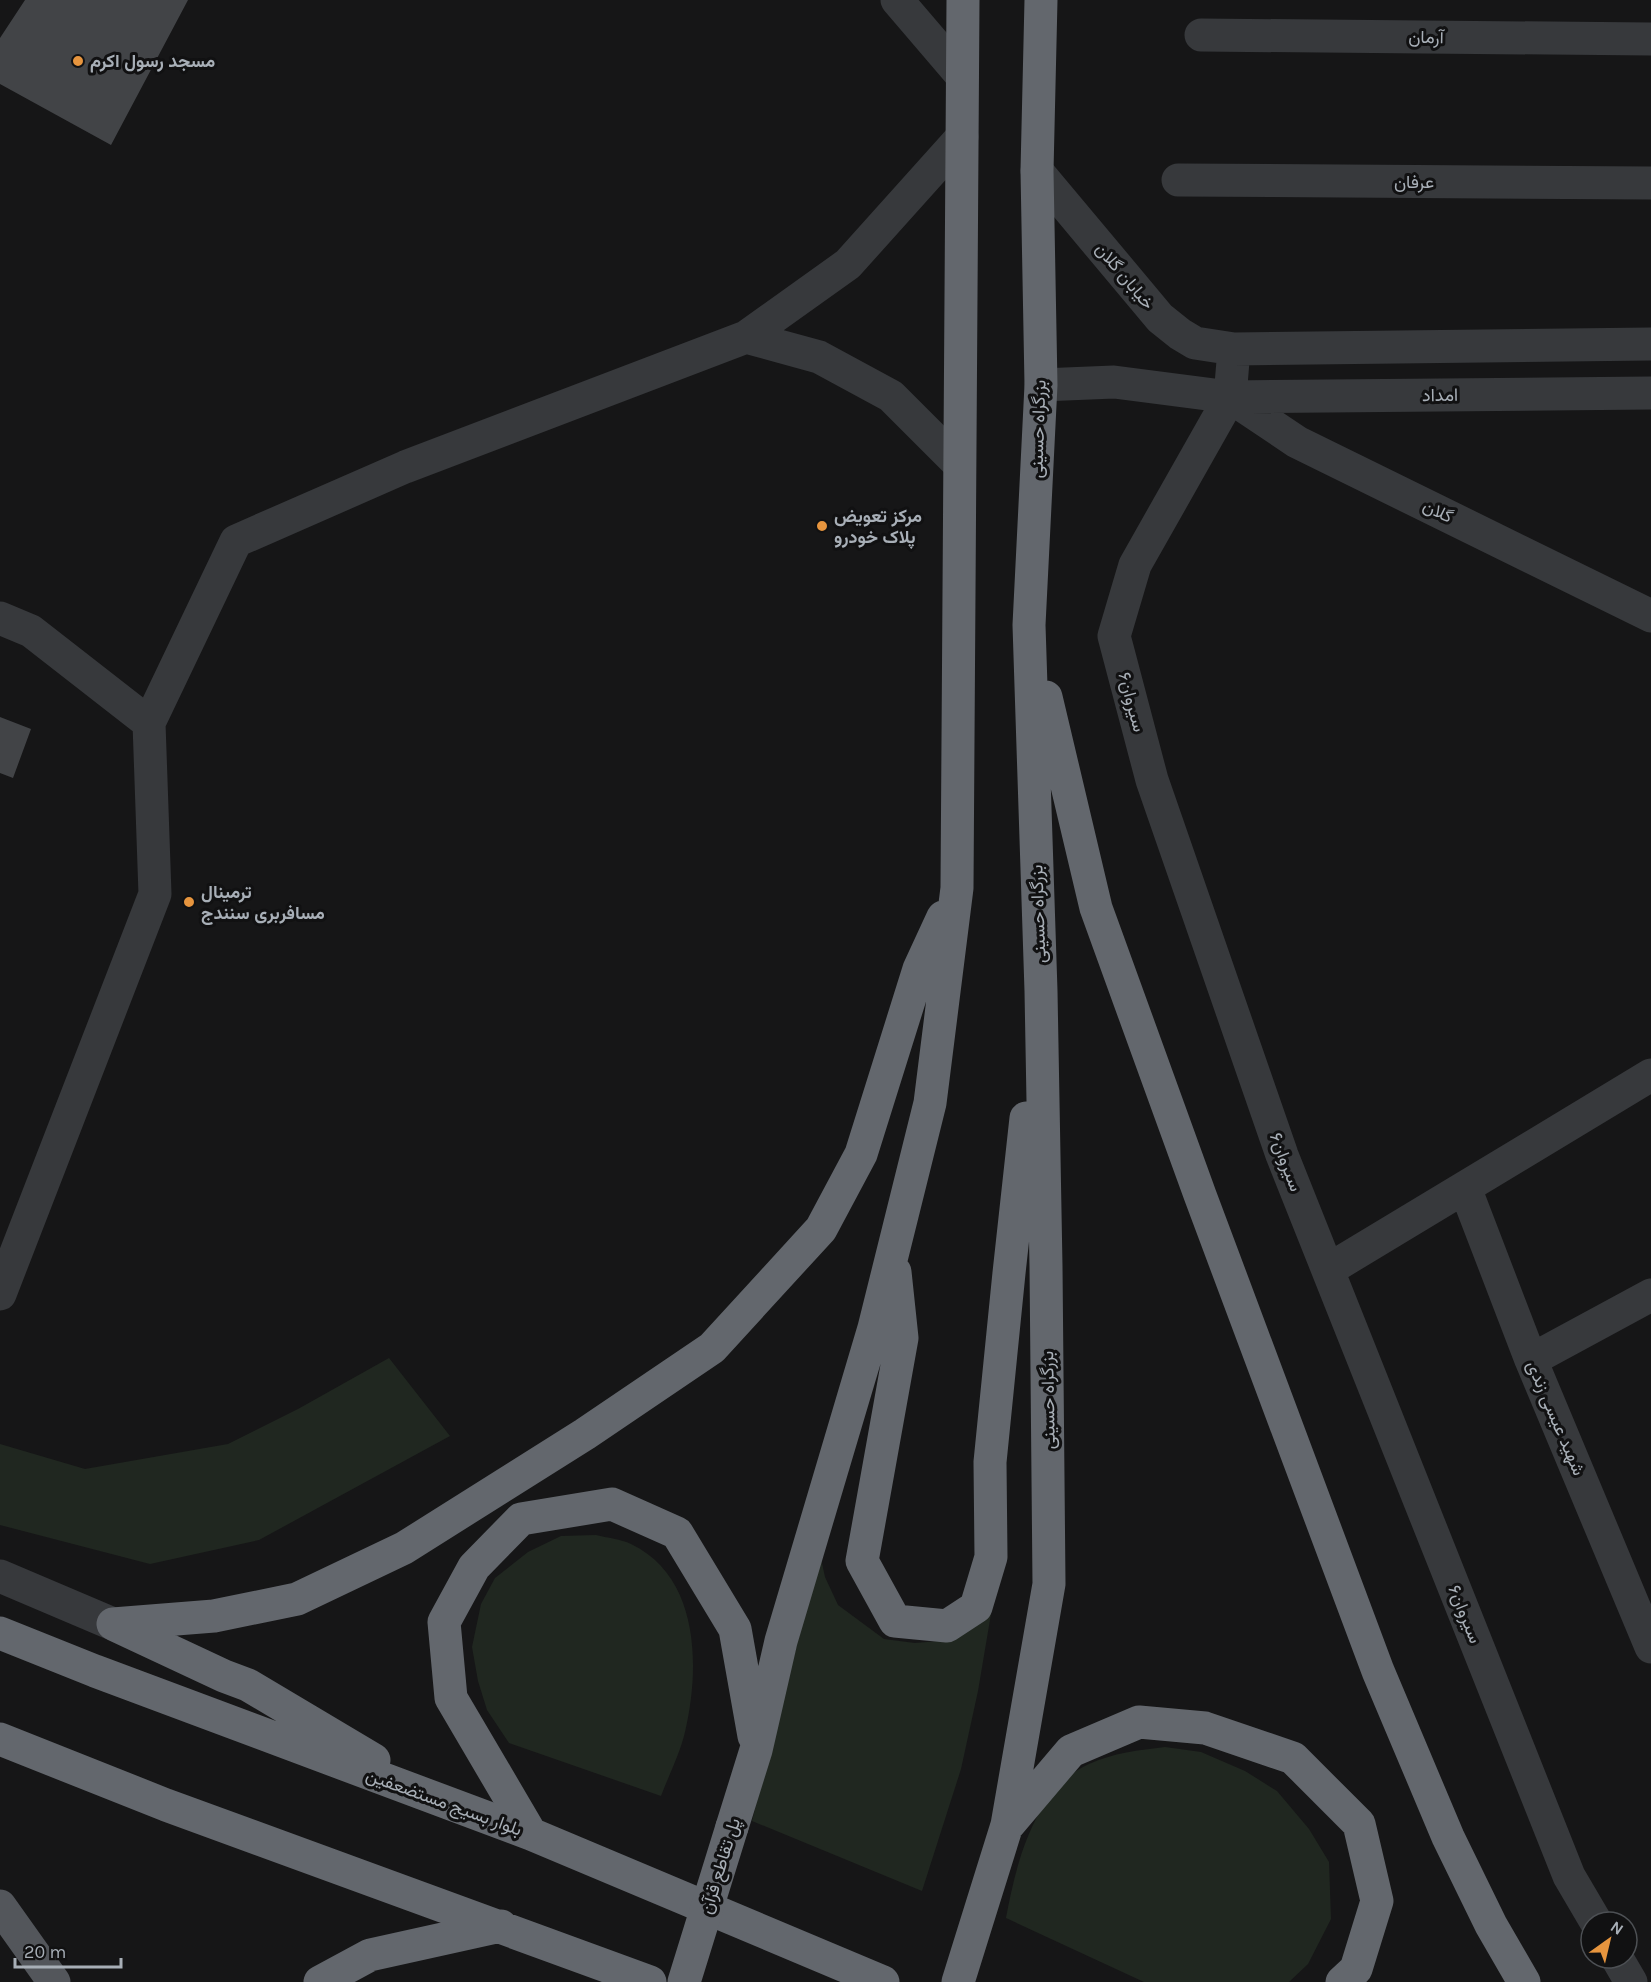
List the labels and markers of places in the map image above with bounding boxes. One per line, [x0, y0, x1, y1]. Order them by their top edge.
place label: مسجد رسول اکرم [90, 50, 215, 73]
marker: مسجد رسول اکرم [71, 54, 85, 68]
place label: مرکز تعویض پلاک خودرو [834, 505, 922, 549]
marker: مرکز تعویض پلاک خودرو [815, 519, 829, 533]
place label: ترمینال مسافربری سنندج [201, 881, 325, 925]
marker: ترمینال مسافربری سنندج [182, 895, 196, 909]

